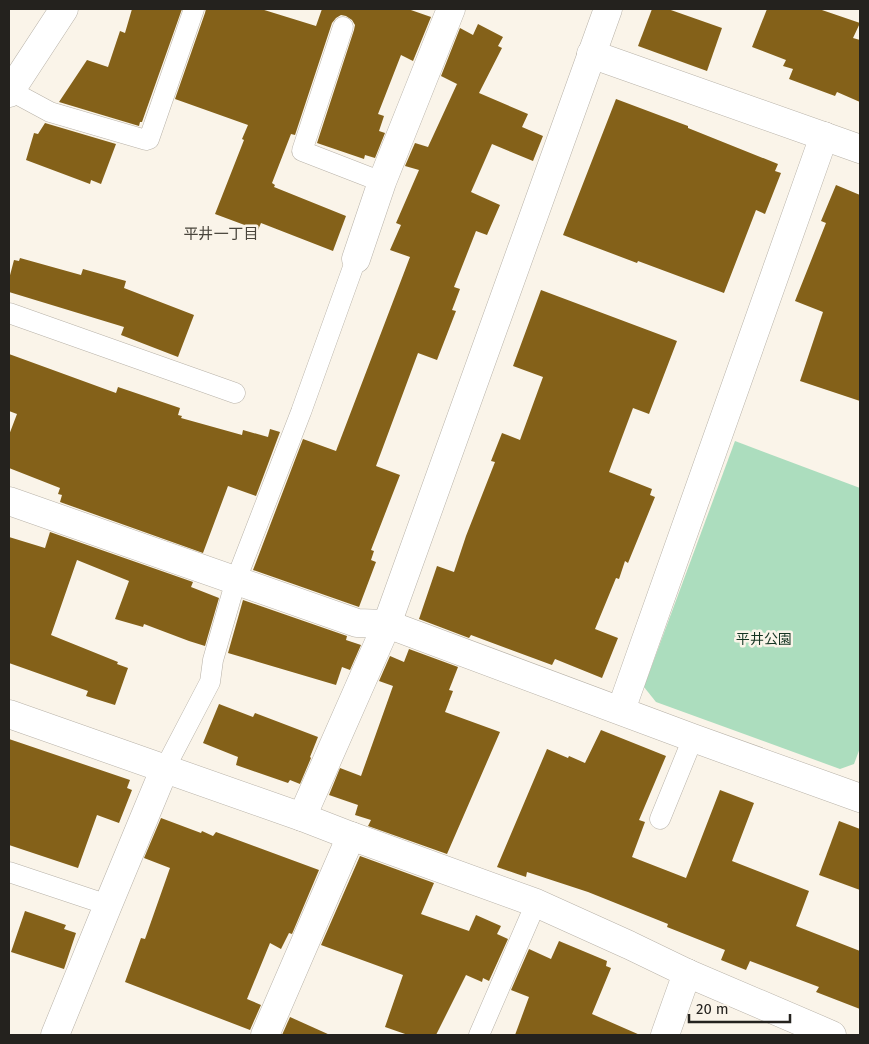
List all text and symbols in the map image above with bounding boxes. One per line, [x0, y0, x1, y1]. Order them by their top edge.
district label: 平井一丁目 [183, 225, 259, 243]
park label: 平井公園 [736, 631, 792, 648]
scale bar [689, 992, 790, 1024]
text: 20 m [696, 1000, 729, 1018]

